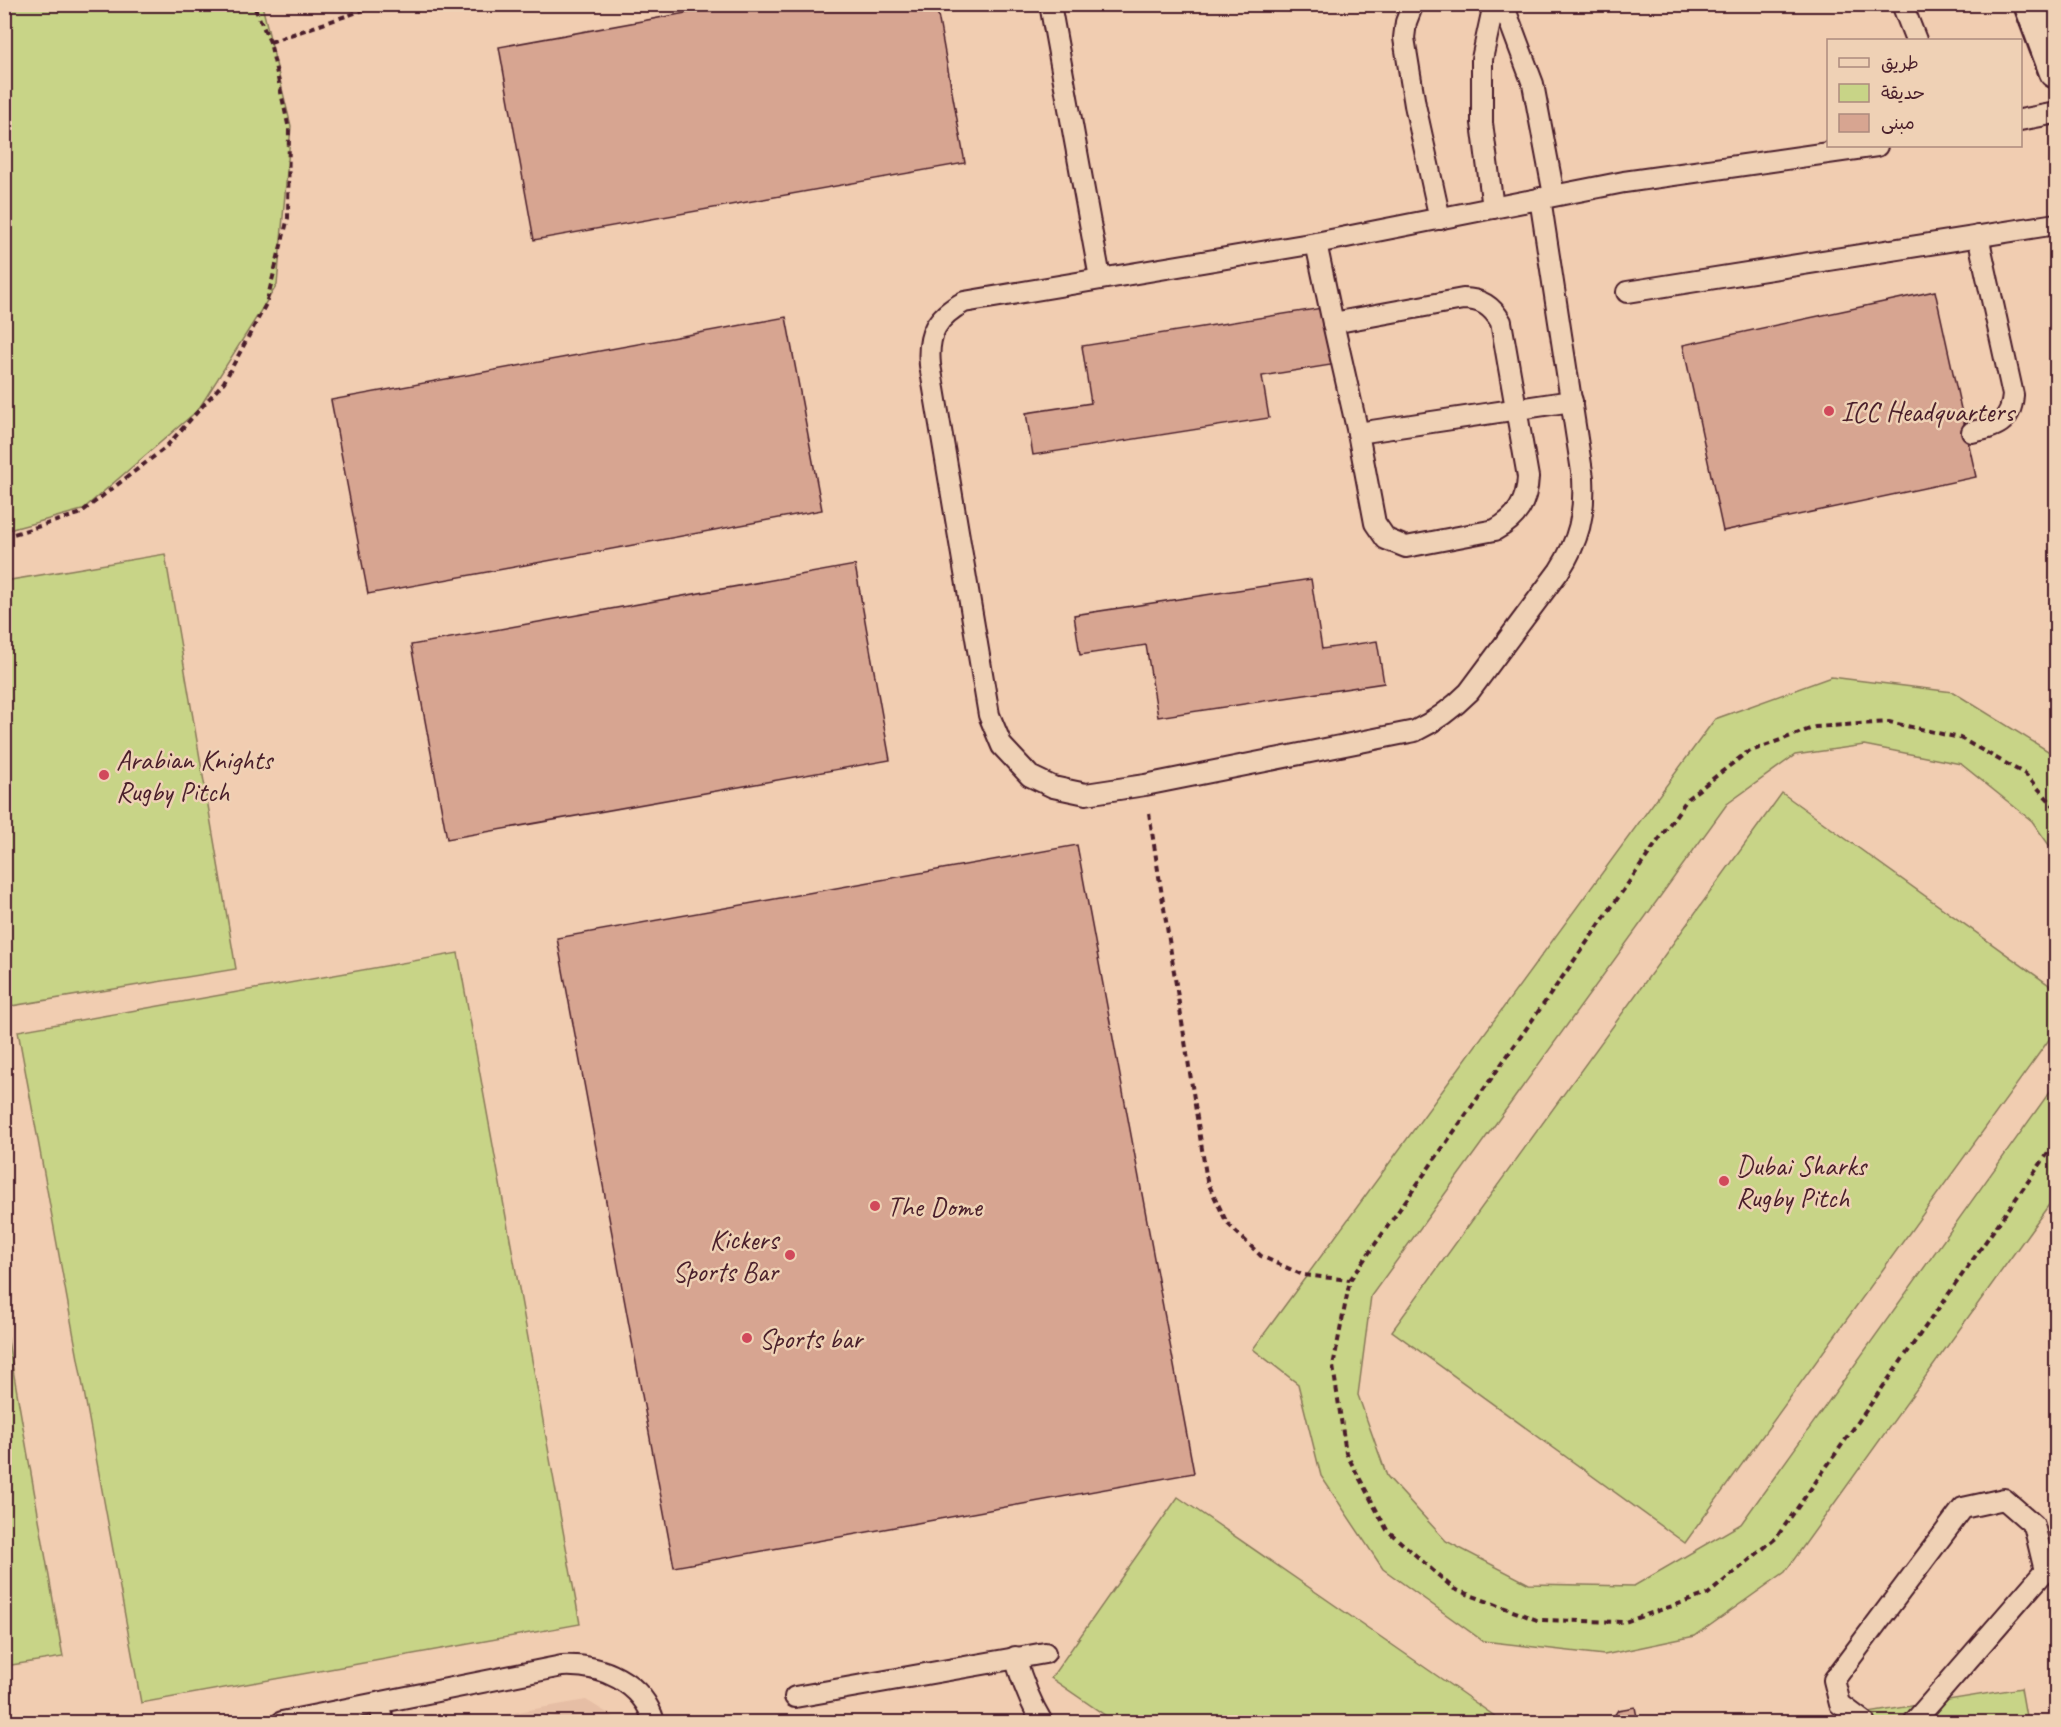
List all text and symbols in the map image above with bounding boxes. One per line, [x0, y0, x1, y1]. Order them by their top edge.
legend [1827, 39, 2022, 147]
text: طريق [1881, 52, 1919, 74]
text: حديقة [1881, 82, 1925, 104]
text: مبنى [1881, 112, 1915, 134]
place label: ICC Headquarters [1841, 394, 2016, 429]
marker: ICC Headquarters [1822, 404, 1836, 418]
place label: Arabian Knights Rugby Pitch [116, 742, 275, 809]
marker: Arabian Knights Rugby Pitch [97, 768, 111, 782]
place label: Dubai Sharks Rugby Pitch [1736, 1148, 1869, 1215]
marker: Dubai Sharks Rugby Pitch [1717, 1174, 1731, 1188]
place label: The Dome [887, 1189, 983, 1224]
marker: The Dome [868, 1199, 882, 1213]
place label: Kickers Sports Bar [672, 1222, 780, 1289]
marker: Kickers Sports Bar [783, 1248, 797, 1262]
place label: Sports bar [759, 1321, 864, 1356]
marker: Sports bar [740, 1331, 754, 1345]

